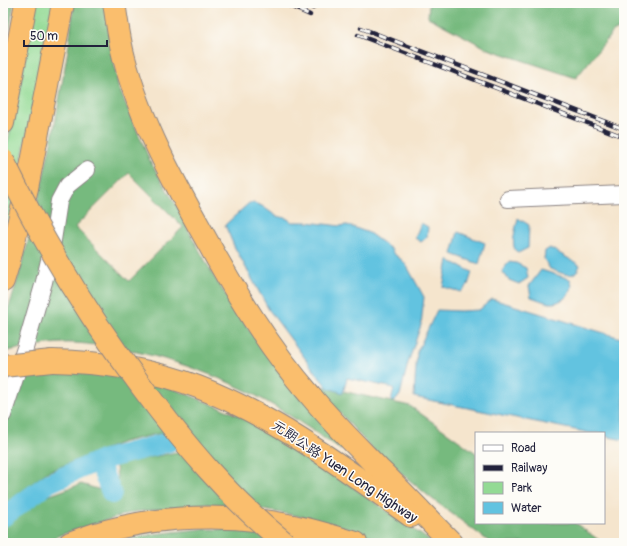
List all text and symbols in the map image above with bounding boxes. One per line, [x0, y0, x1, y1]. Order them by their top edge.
scale bar [24, 22, 107, 48]
text: 50 m [30, 29, 58, 44]
street label: 元朗公路 Yuen Long Highway [269, 416, 421, 526]
legend [475, 432, 605, 524]
text: Road [511, 441, 536, 456]
text: Railway [511, 461, 547, 476]
text: Park [511, 481, 532, 496]
text: Water [511, 501, 542, 516]

